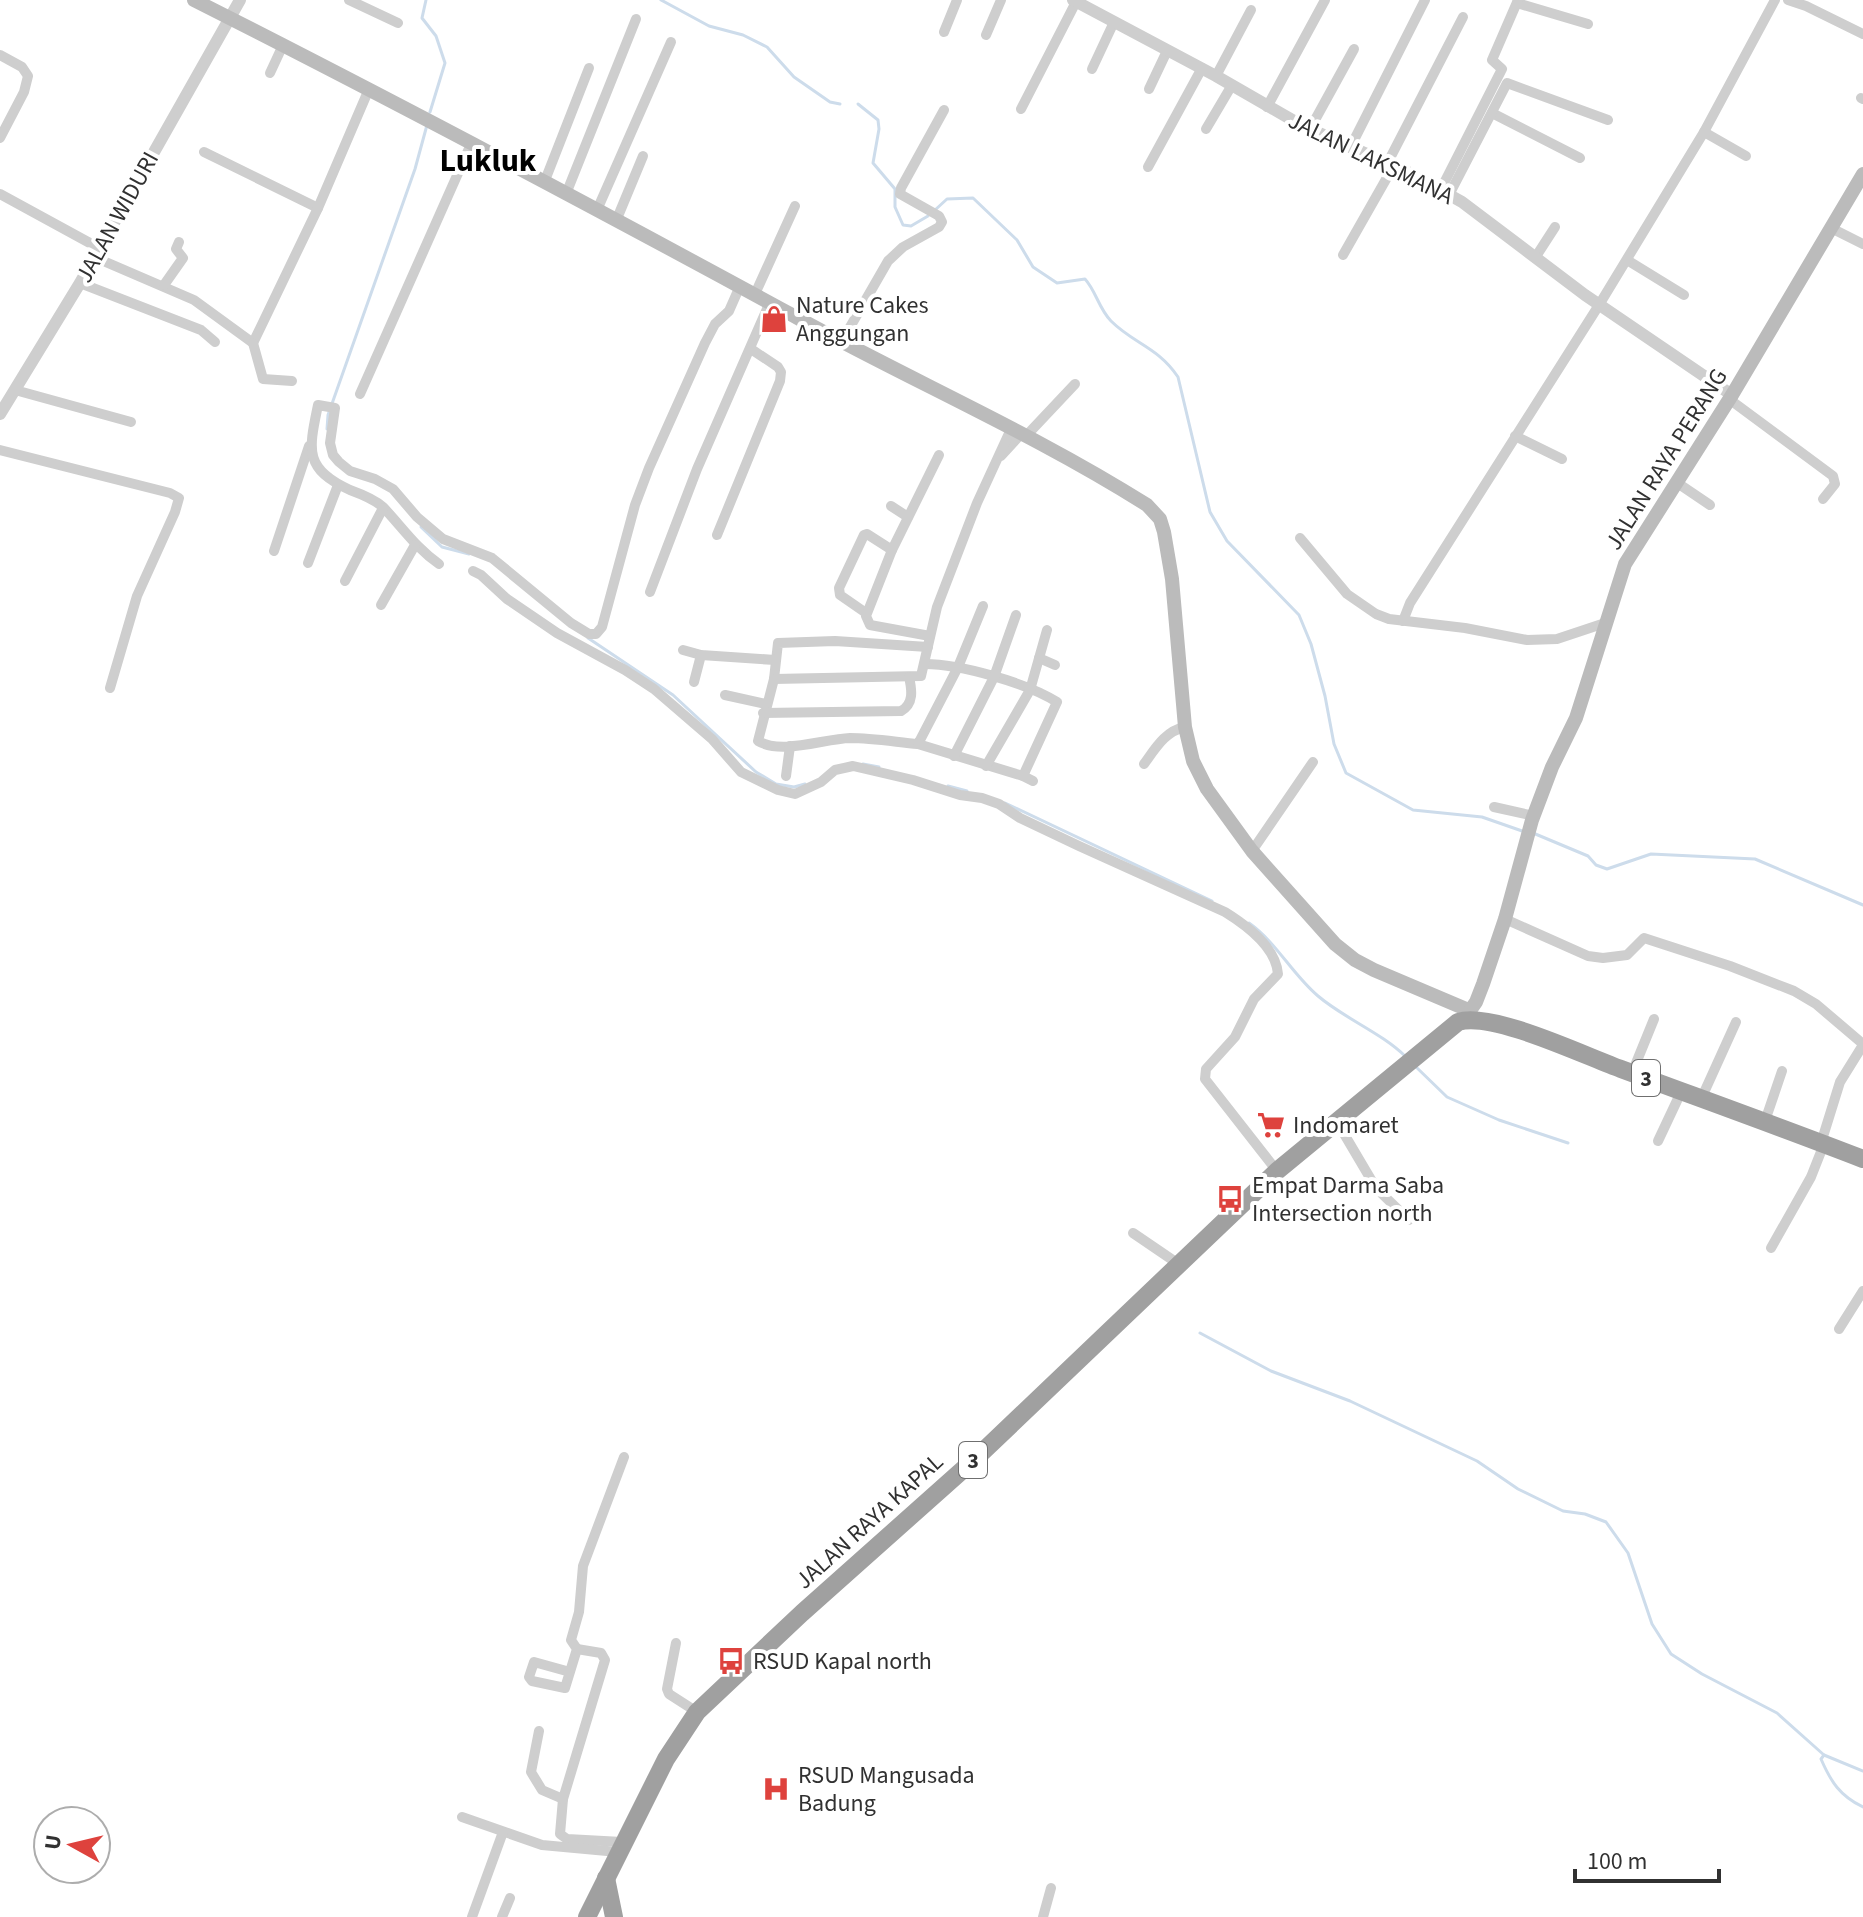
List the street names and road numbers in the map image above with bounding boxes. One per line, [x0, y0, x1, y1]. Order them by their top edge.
street label: JALAN LAKSMANA [1282, 103, 1459, 214]
street label: JALAN WIDURI [67, 145, 168, 289]
street label: JALAN RAYA PERANG [1596, 362, 1736, 557]
road number: 3 [1632, 1060, 1660, 1096]
road number: 3 [959, 1442, 987, 1478]
street label: JALAN RAYA KAPAL [788, 1445, 951, 1597]

